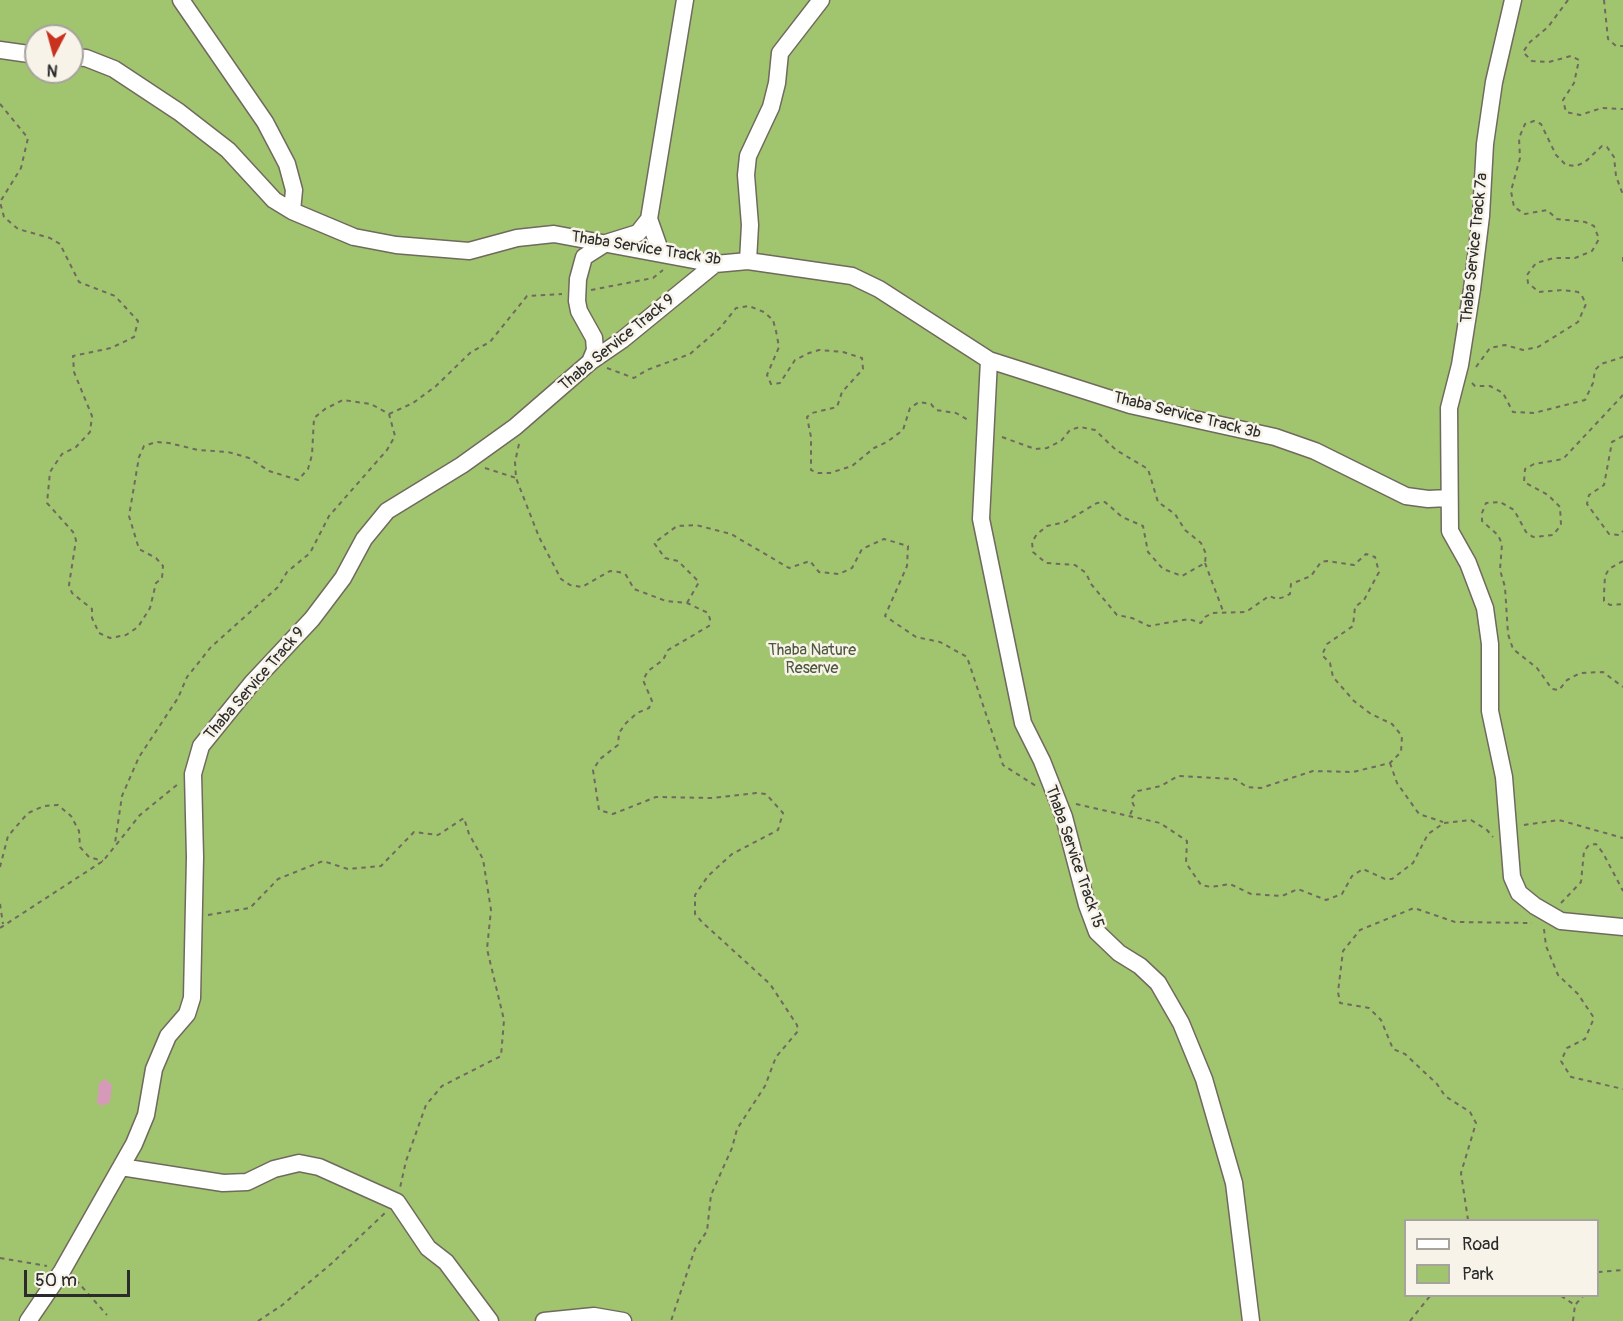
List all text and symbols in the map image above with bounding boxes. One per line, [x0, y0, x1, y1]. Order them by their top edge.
north arrow [24, 24, 84, 84]
text: N [46, 59, 59, 80]
street label: Thaba Service Track 7a [1458, 172, 1492, 324]
street label: Thaba Service Track 3b [570, 228, 722, 270]
street label: Thaba Service Track 9 [555, 291, 679, 395]
street label: Thaba Service Track 3b [1111, 388, 1263, 444]
street label: Thaba Service Track 9 [201, 624, 309, 744]
park label: Thaba Nature Reserve [768, 641, 856, 679]
street label: Thaba Service Track 15 [1041, 783, 1107, 931]
legend [1404, 1219, 1599, 1297]
text: Road [1462, 1233, 1499, 1256]
scale bar [27, 1258, 134, 1296]
text: Park [1462, 1263, 1494, 1286]
text: 50 m [35, 1269, 77, 1292]

